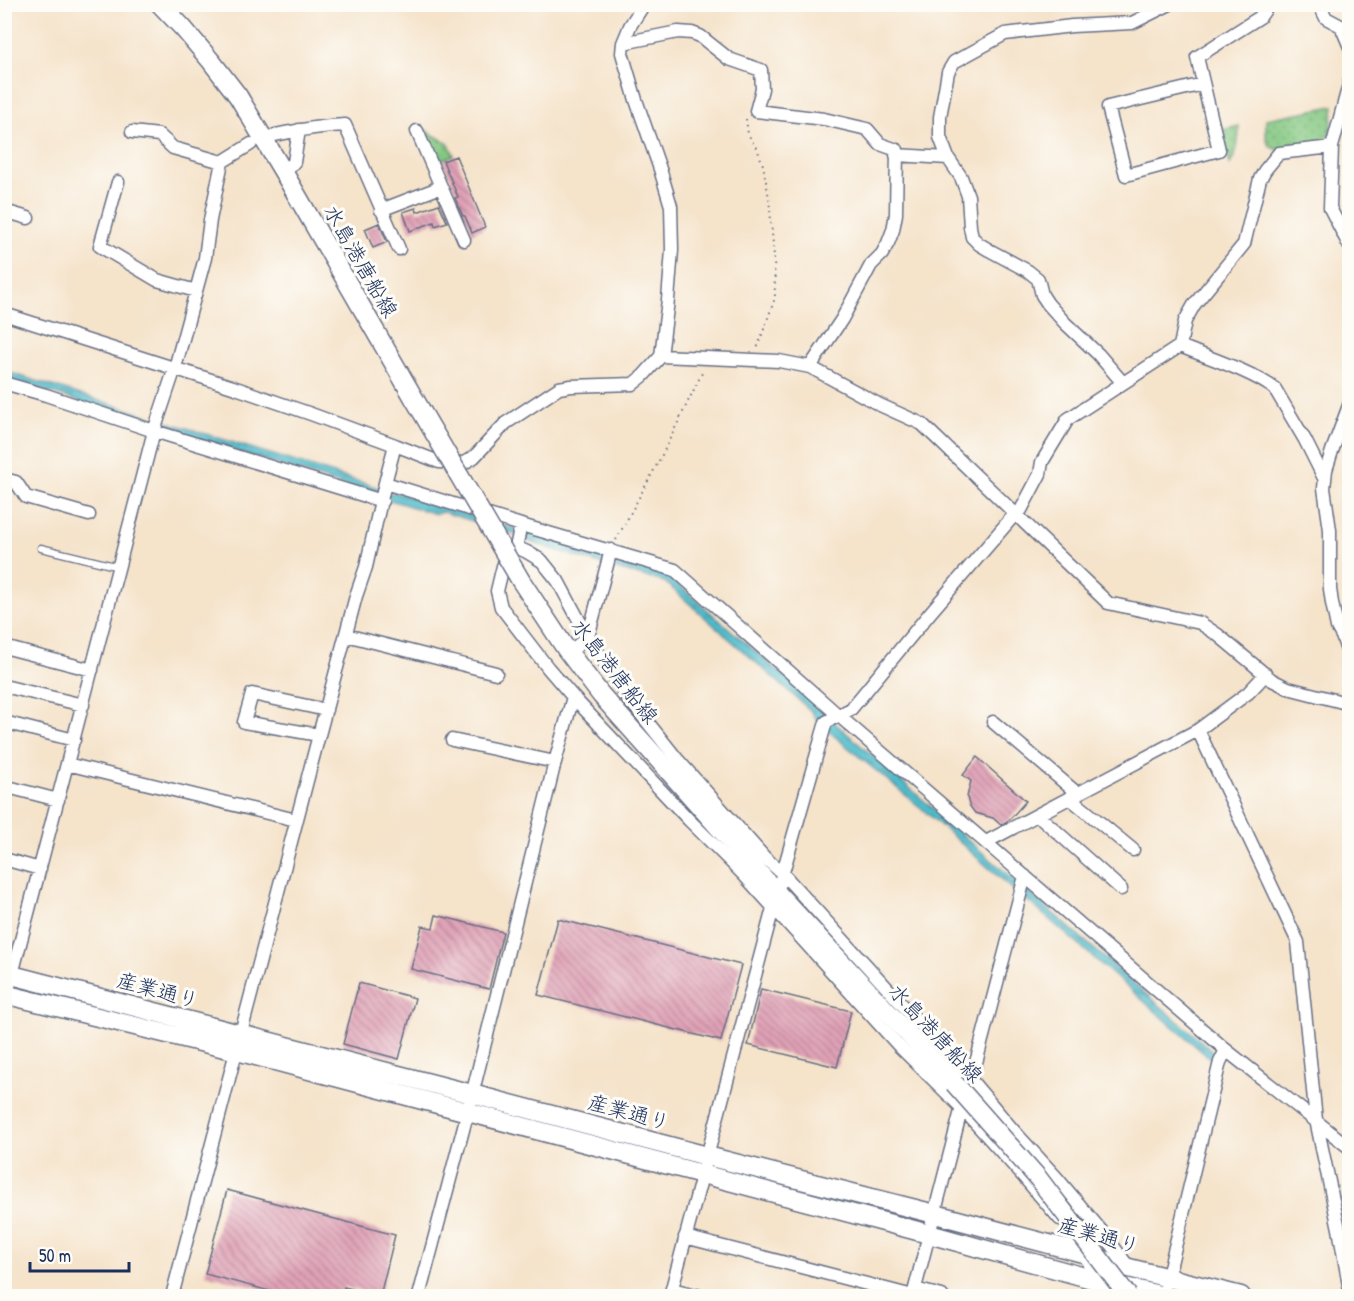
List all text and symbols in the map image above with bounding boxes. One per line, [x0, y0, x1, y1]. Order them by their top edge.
street label: 水島港唐船線 [317, 199, 405, 323]
street label: 水島港唐船線 [565, 612, 665, 730]
street label: 産業通り [114, 965, 202, 1015]
street label: 水島港唐船線 [882, 977, 990, 1089]
street label: 産業通り [585, 1087, 673, 1137]
street label: 産業通り [1055, 1209, 1143, 1261]
scale bar [30, 1235, 129, 1273]
text: 50 m [39, 1243, 71, 1268]

